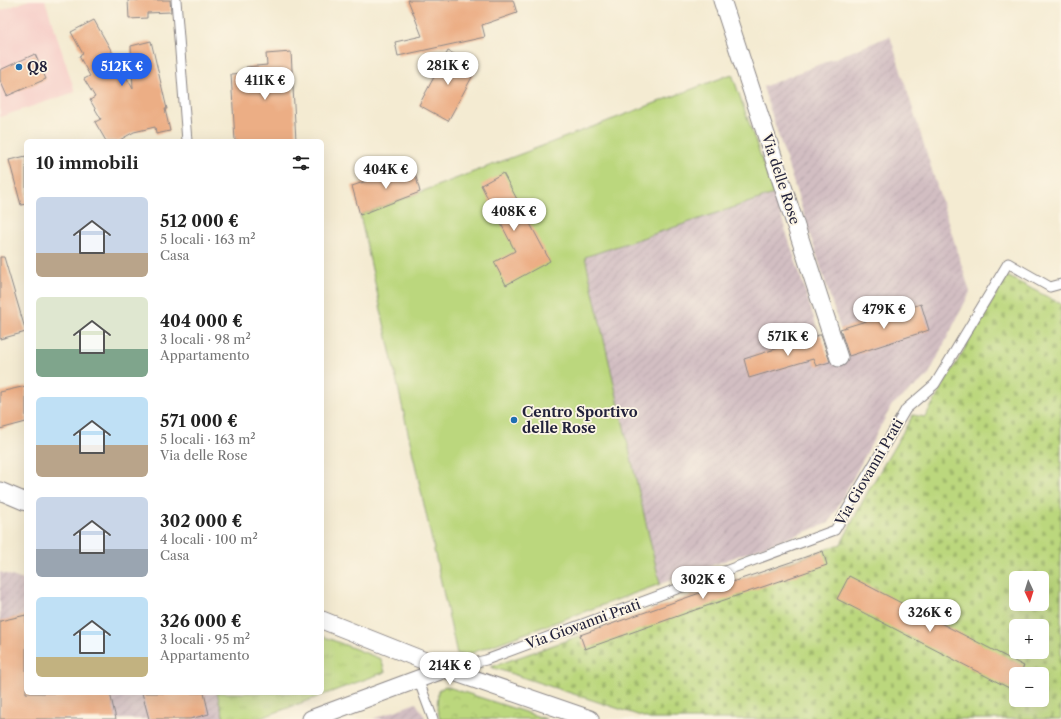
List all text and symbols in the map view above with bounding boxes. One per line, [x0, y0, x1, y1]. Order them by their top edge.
pin: 281K € [415, 52, 481, 86]
pin: 512K € [89, 53, 155, 87]
text: 281K € [426, 57, 470, 73]
place label: Q8 [27, 58, 48, 76]
text: 512K € [101, 58, 143, 74]
marker: Q8 [14, 62, 24, 72]
pin: 411K € [232, 67, 298, 101]
text: 411K € [244, 72, 286, 88]
street label: Via delle Rose [758, 130, 804, 227]
icon: filters [290, 152, 312, 174]
text: 10 immobili [36, 153, 139, 173]
pin: 404K € [353, 156, 419, 190]
text: 404K € [363, 161, 409, 177]
pin: 408K € [481, 198, 547, 232]
text: 408K € [491, 203, 537, 219]
text: 512 000 € [160, 211, 239, 231]
icon: home [68, 213, 116, 261]
text: 5 locali · 163 m² [160, 231, 256, 247]
text: Casa [160, 247, 189, 263]
pin: 479K € [851, 296, 917, 330]
text: 479K € [862, 301, 906, 317]
text: 404 000 € [160, 311, 243, 331]
icon: home [68, 313, 116, 361]
pin: 571K € [755, 323, 821, 357]
text: 571K € [767, 328, 809, 344]
text: 3 locali · 98 m² [160, 331, 251, 347]
text: Appartamento [160, 347, 250, 363]
place label: Centro Sportivo delle Rose [522, 403, 638, 437]
text: 571 000 € [160, 411, 238, 431]
icon: home [68, 413, 116, 461]
marker: Centro Sportivo delle Rose [509, 415, 519, 425]
street label: Via Giovanni Prati [831, 415, 907, 530]
text: 5 locali · 163 m² [160, 431, 256, 447]
text: Via delle Rose [160, 447, 247, 463]
text: 302 000 € [160, 511, 242, 531]
icon: home [68, 513, 116, 561]
text: 4 locali · 100 m² [160, 531, 258, 547]
text: Casa [160, 547, 189, 563]
pin: 302K € [670, 566, 736, 600]
text: 302K € [681, 571, 725, 587]
north arrow [1009, 571, 1049, 611]
map controls [1009, 571, 1049, 707]
street label: Via Giovanni Prati [522, 595, 643, 653]
pin: 326K € [897, 599, 963, 633]
text: 326K € [908, 604, 952, 620]
text: 326 000 € [160, 611, 242, 631]
icon: home [68, 613, 116, 661]
button: + [1009, 619, 1049, 659]
text: 3 locali · 95 m² [160, 631, 250, 647]
text: Appartamento [160, 647, 250, 663]
pin: 214K € [417, 652, 483, 686]
text: 214K € [429, 657, 471, 673]
button: − [1009, 667, 1049, 707]

